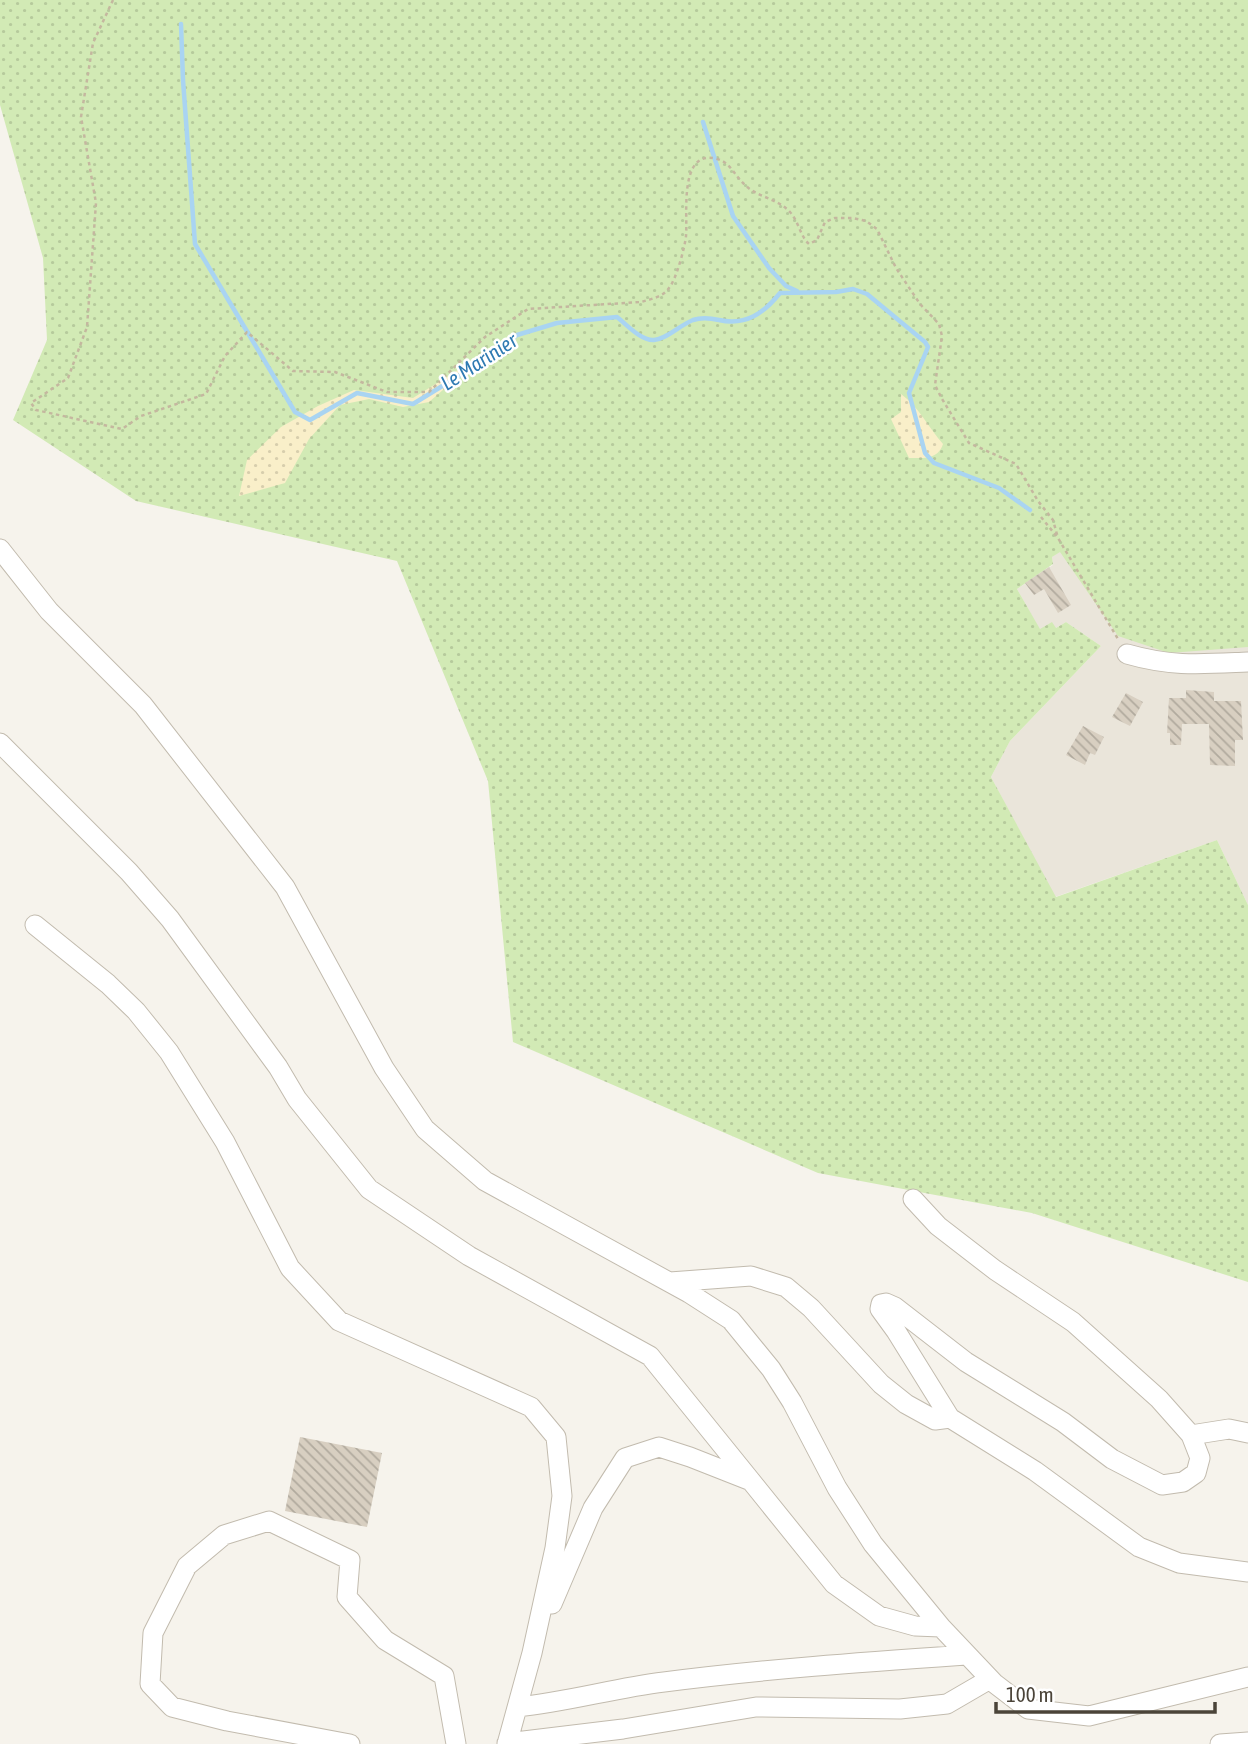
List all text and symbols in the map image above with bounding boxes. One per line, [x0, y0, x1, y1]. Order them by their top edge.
water label: Le Marinier [436, 327, 522, 395]
scale bar [996, 1670, 1215, 1714]
text: 100 m [1006, 1682, 1054, 1706]

